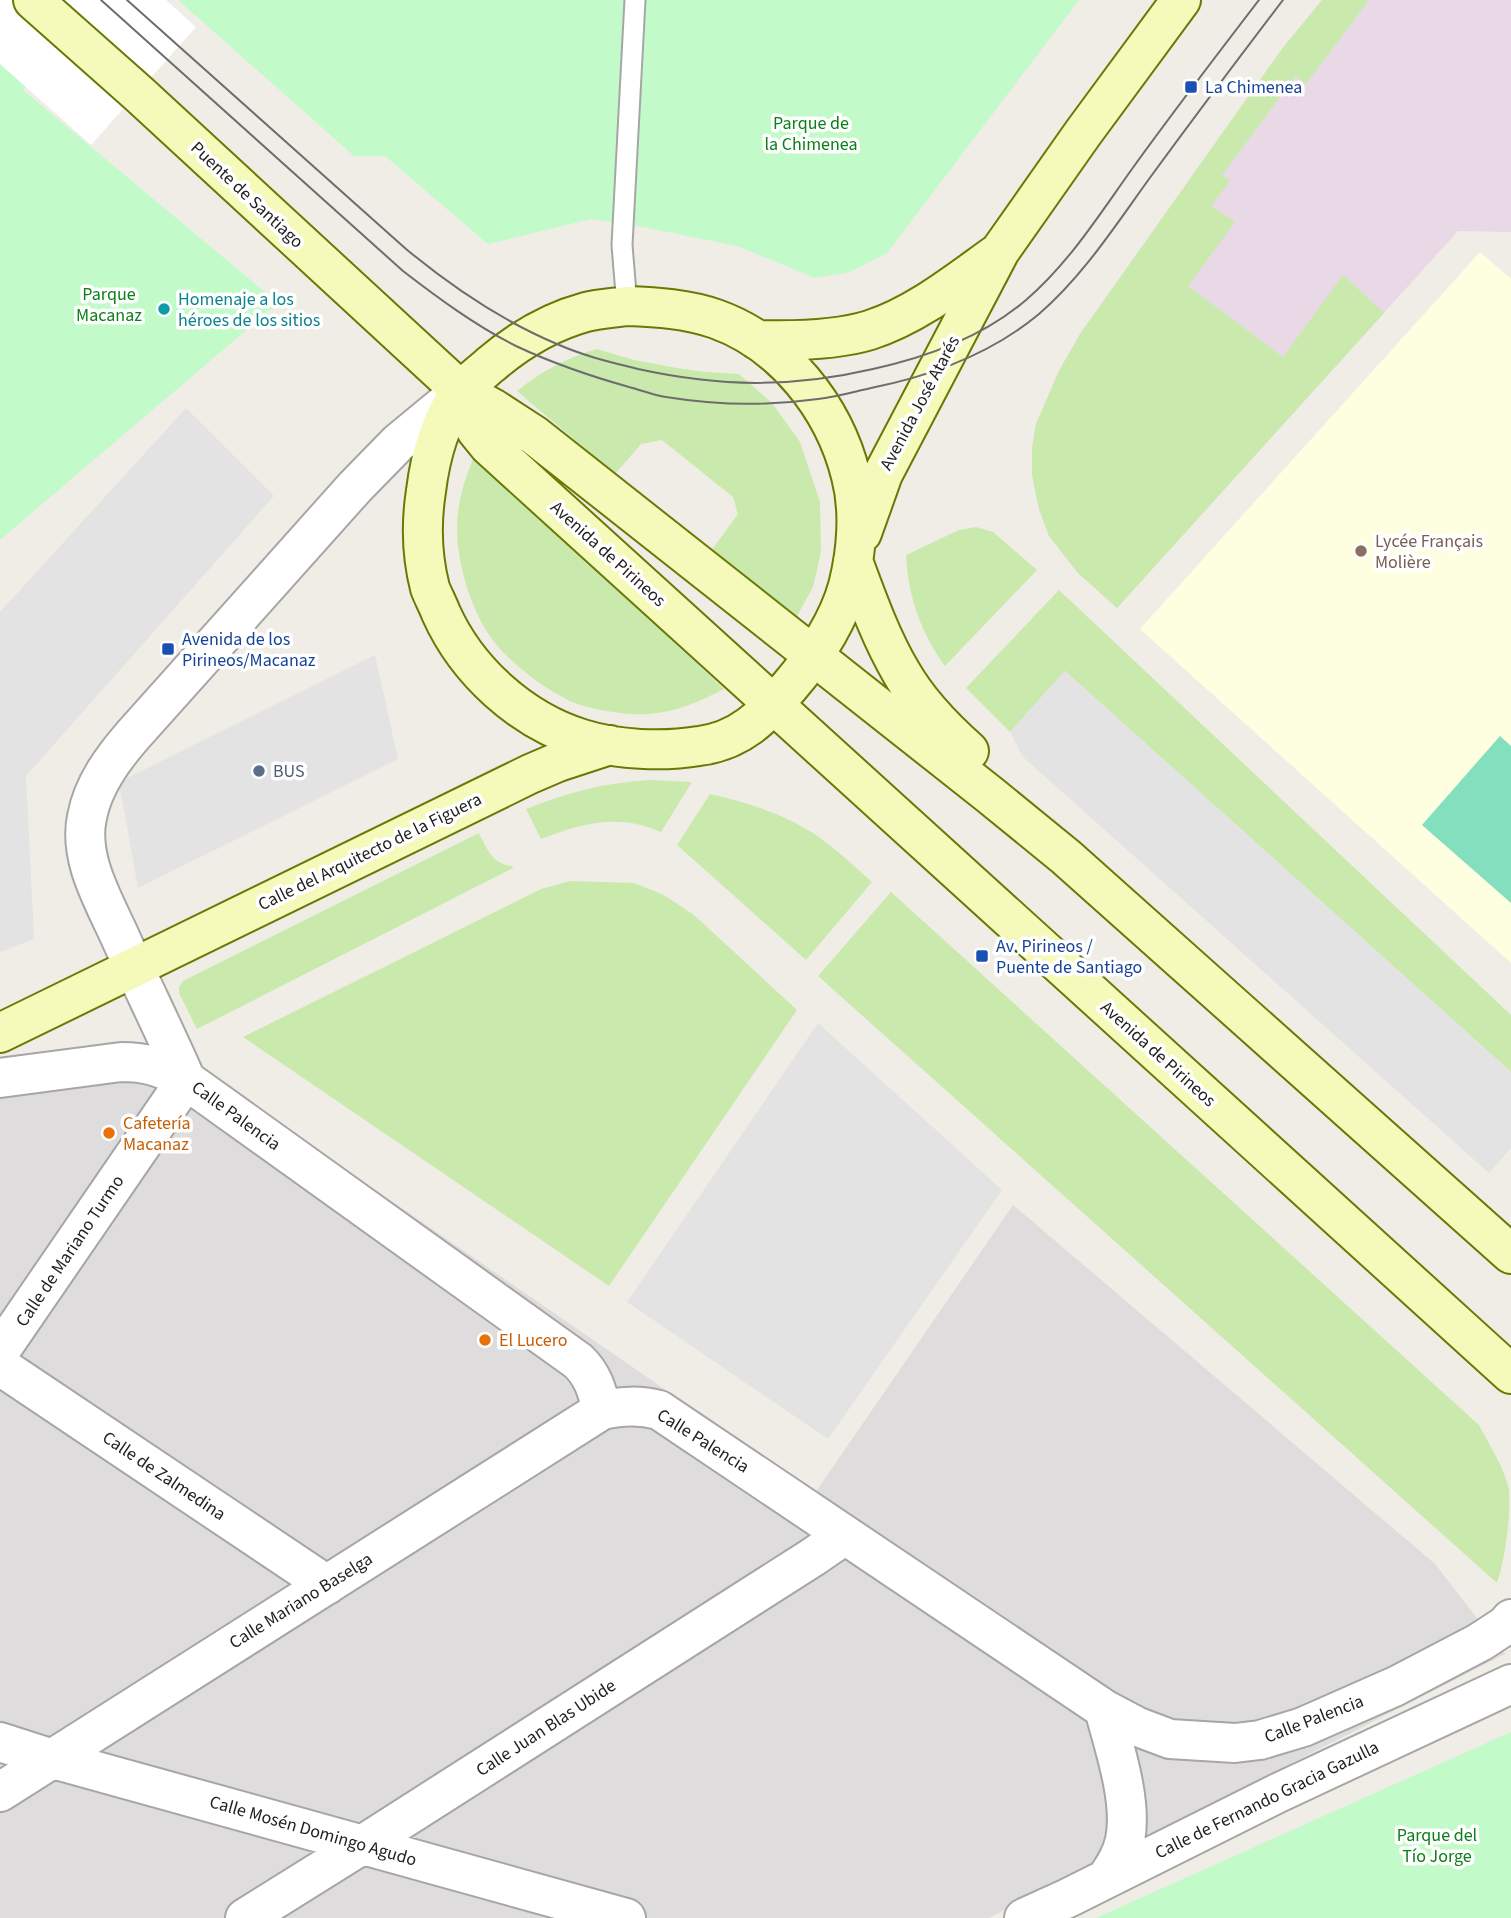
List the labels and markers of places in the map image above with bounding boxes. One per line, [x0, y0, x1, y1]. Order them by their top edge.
place label: La Chimenea [1205, 75, 1302, 100]
marker: La Chimenea [1183, 79, 1199, 95]
place label: Homenaje a los héroes de los sitios [178, 287, 320, 333]
marker: Homenaje a los héroes de los sitios [156, 301, 172, 317]
place label: Lycée Français Molière [1375, 529, 1483, 575]
marker: Lycée Français Molière [1353, 543, 1369, 559]
place label: Avenida de los Pirineos/Macanaz [182, 627, 316, 673]
marker: Avenida de los Pirineos/Macanaz [160, 641, 176, 657]
place label: BUS [273, 759, 305, 784]
marker: BUS [251, 763, 267, 779]
place label: Av. Pirineos / Puente de Santiago [996, 934, 1142, 980]
marker: Av. Pirineos / Puente de Santiago [974, 948, 990, 964]
place label: Cafetería Macanaz [123, 1111, 191, 1157]
marker: Cafetería Macanaz [101, 1125, 117, 1141]
place label: El Lucero [499, 1328, 568, 1353]
marker: El Lucero [477, 1332, 493, 1348]

